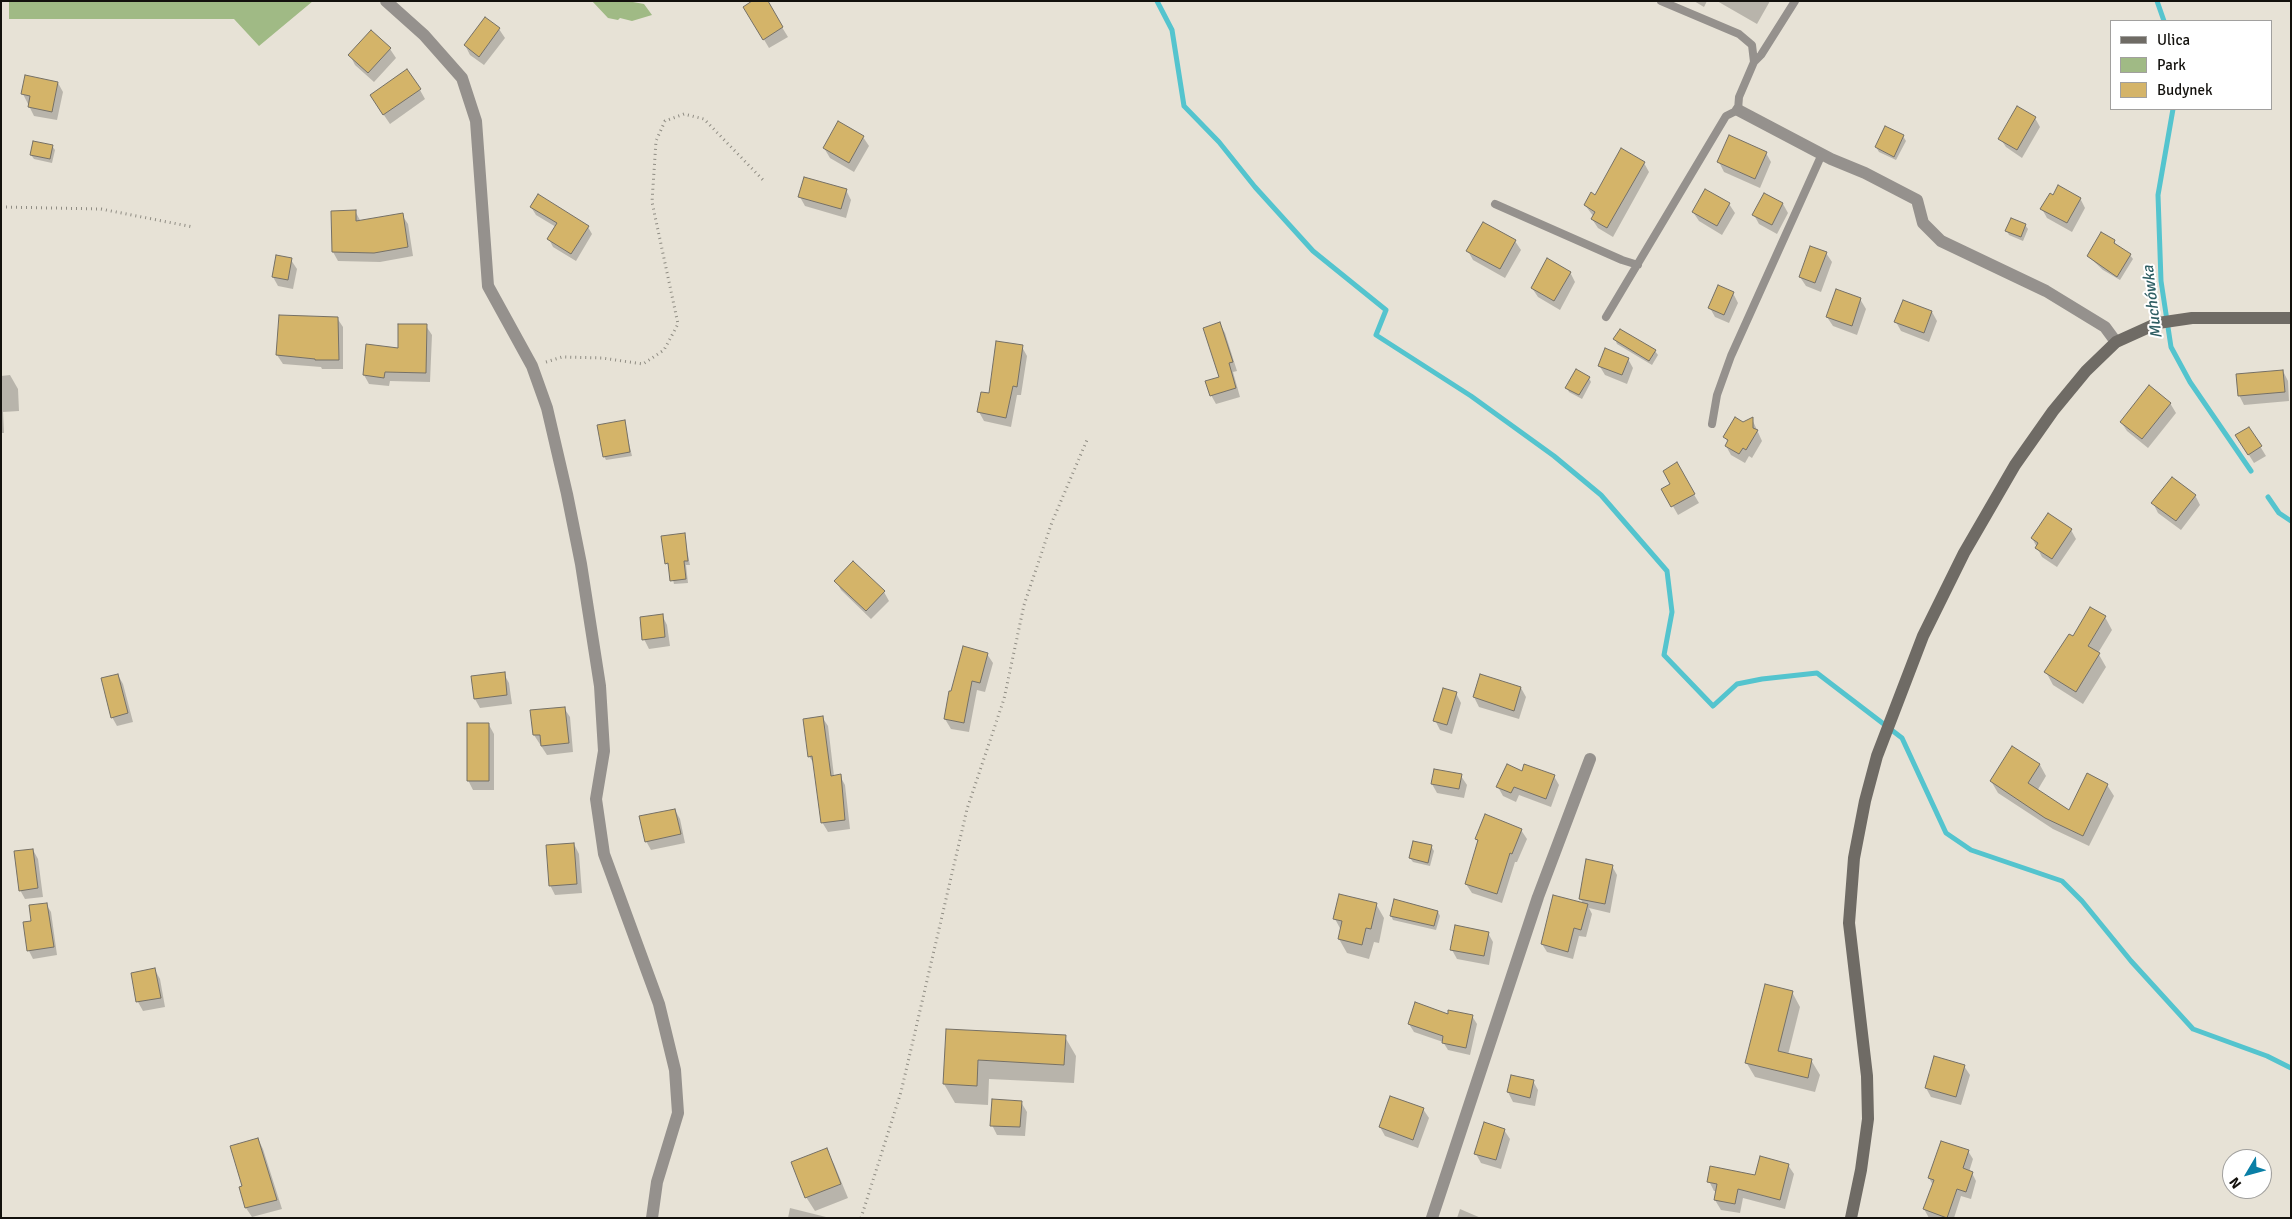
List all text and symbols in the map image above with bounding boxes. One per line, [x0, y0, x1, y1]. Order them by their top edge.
legend [2110, 20, 2272, 110]
text: Ulica [2157, 31, 2190, 49]
text: Park [2157, 56, 2186, 74]
text: Budynek [2157, 81, 2212, 99]
water label: Muchówka [2139, 264, 2167, 340]
north arrow [2222, 1149, 2272, 1199]
text: N [2226, 1174, 2245, 1192]

